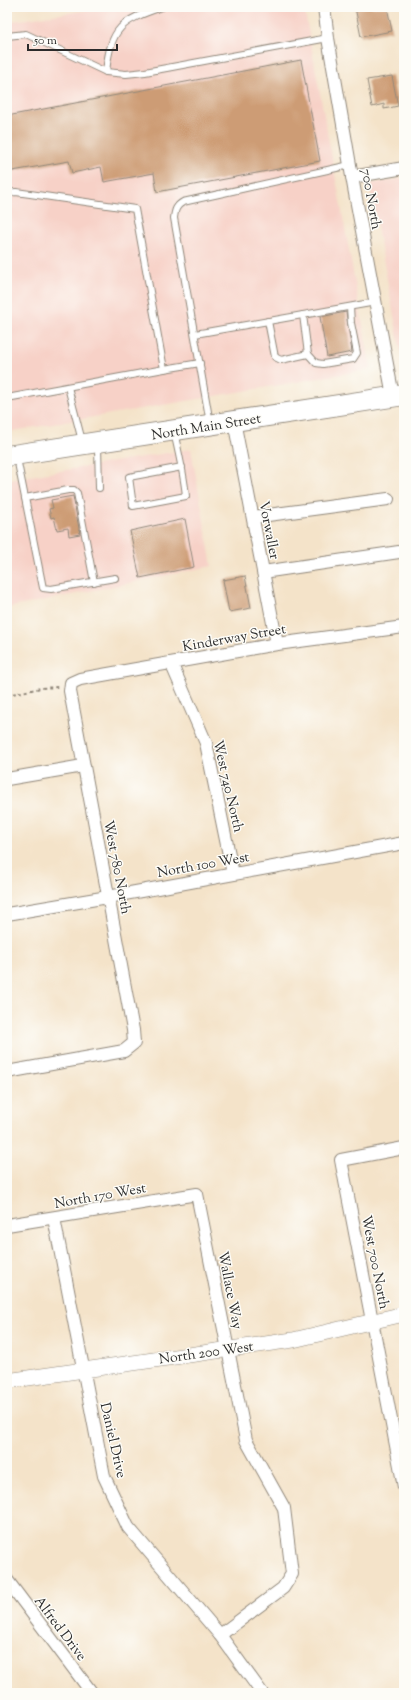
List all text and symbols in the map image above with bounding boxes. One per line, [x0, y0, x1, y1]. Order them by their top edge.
scale bar [28, 26, 117, 52]
text: 50 m [33, 32, 57, 50]
street label: 700 North [355, 167, 385, 231]
street label: North Main Street [150, 409, 263, 447]
street label: Vorwaller [253, 499, 284, 562]
street label: Kinderway Street [181, 620, 288, 658]
street label: West 740 North [207, 738, 247, 835]
street label: West 780 North [97, 819, 135, 916]
street label: North 100 West [156, 848, 251, 884]
street label: North 170 West [53, 1179, 148, 1215]
street label: West 700 North [355, 1214, 393, 1311]
street label: Wallace Way [212, 1250, 246, 1331]
street label: North 200 West [158, 1337, 255, 1371]
street label: Daniel Drive [94, 1401, 130, 1480]
street label: Alfred Drive [28, 1593, 90, 1666]

